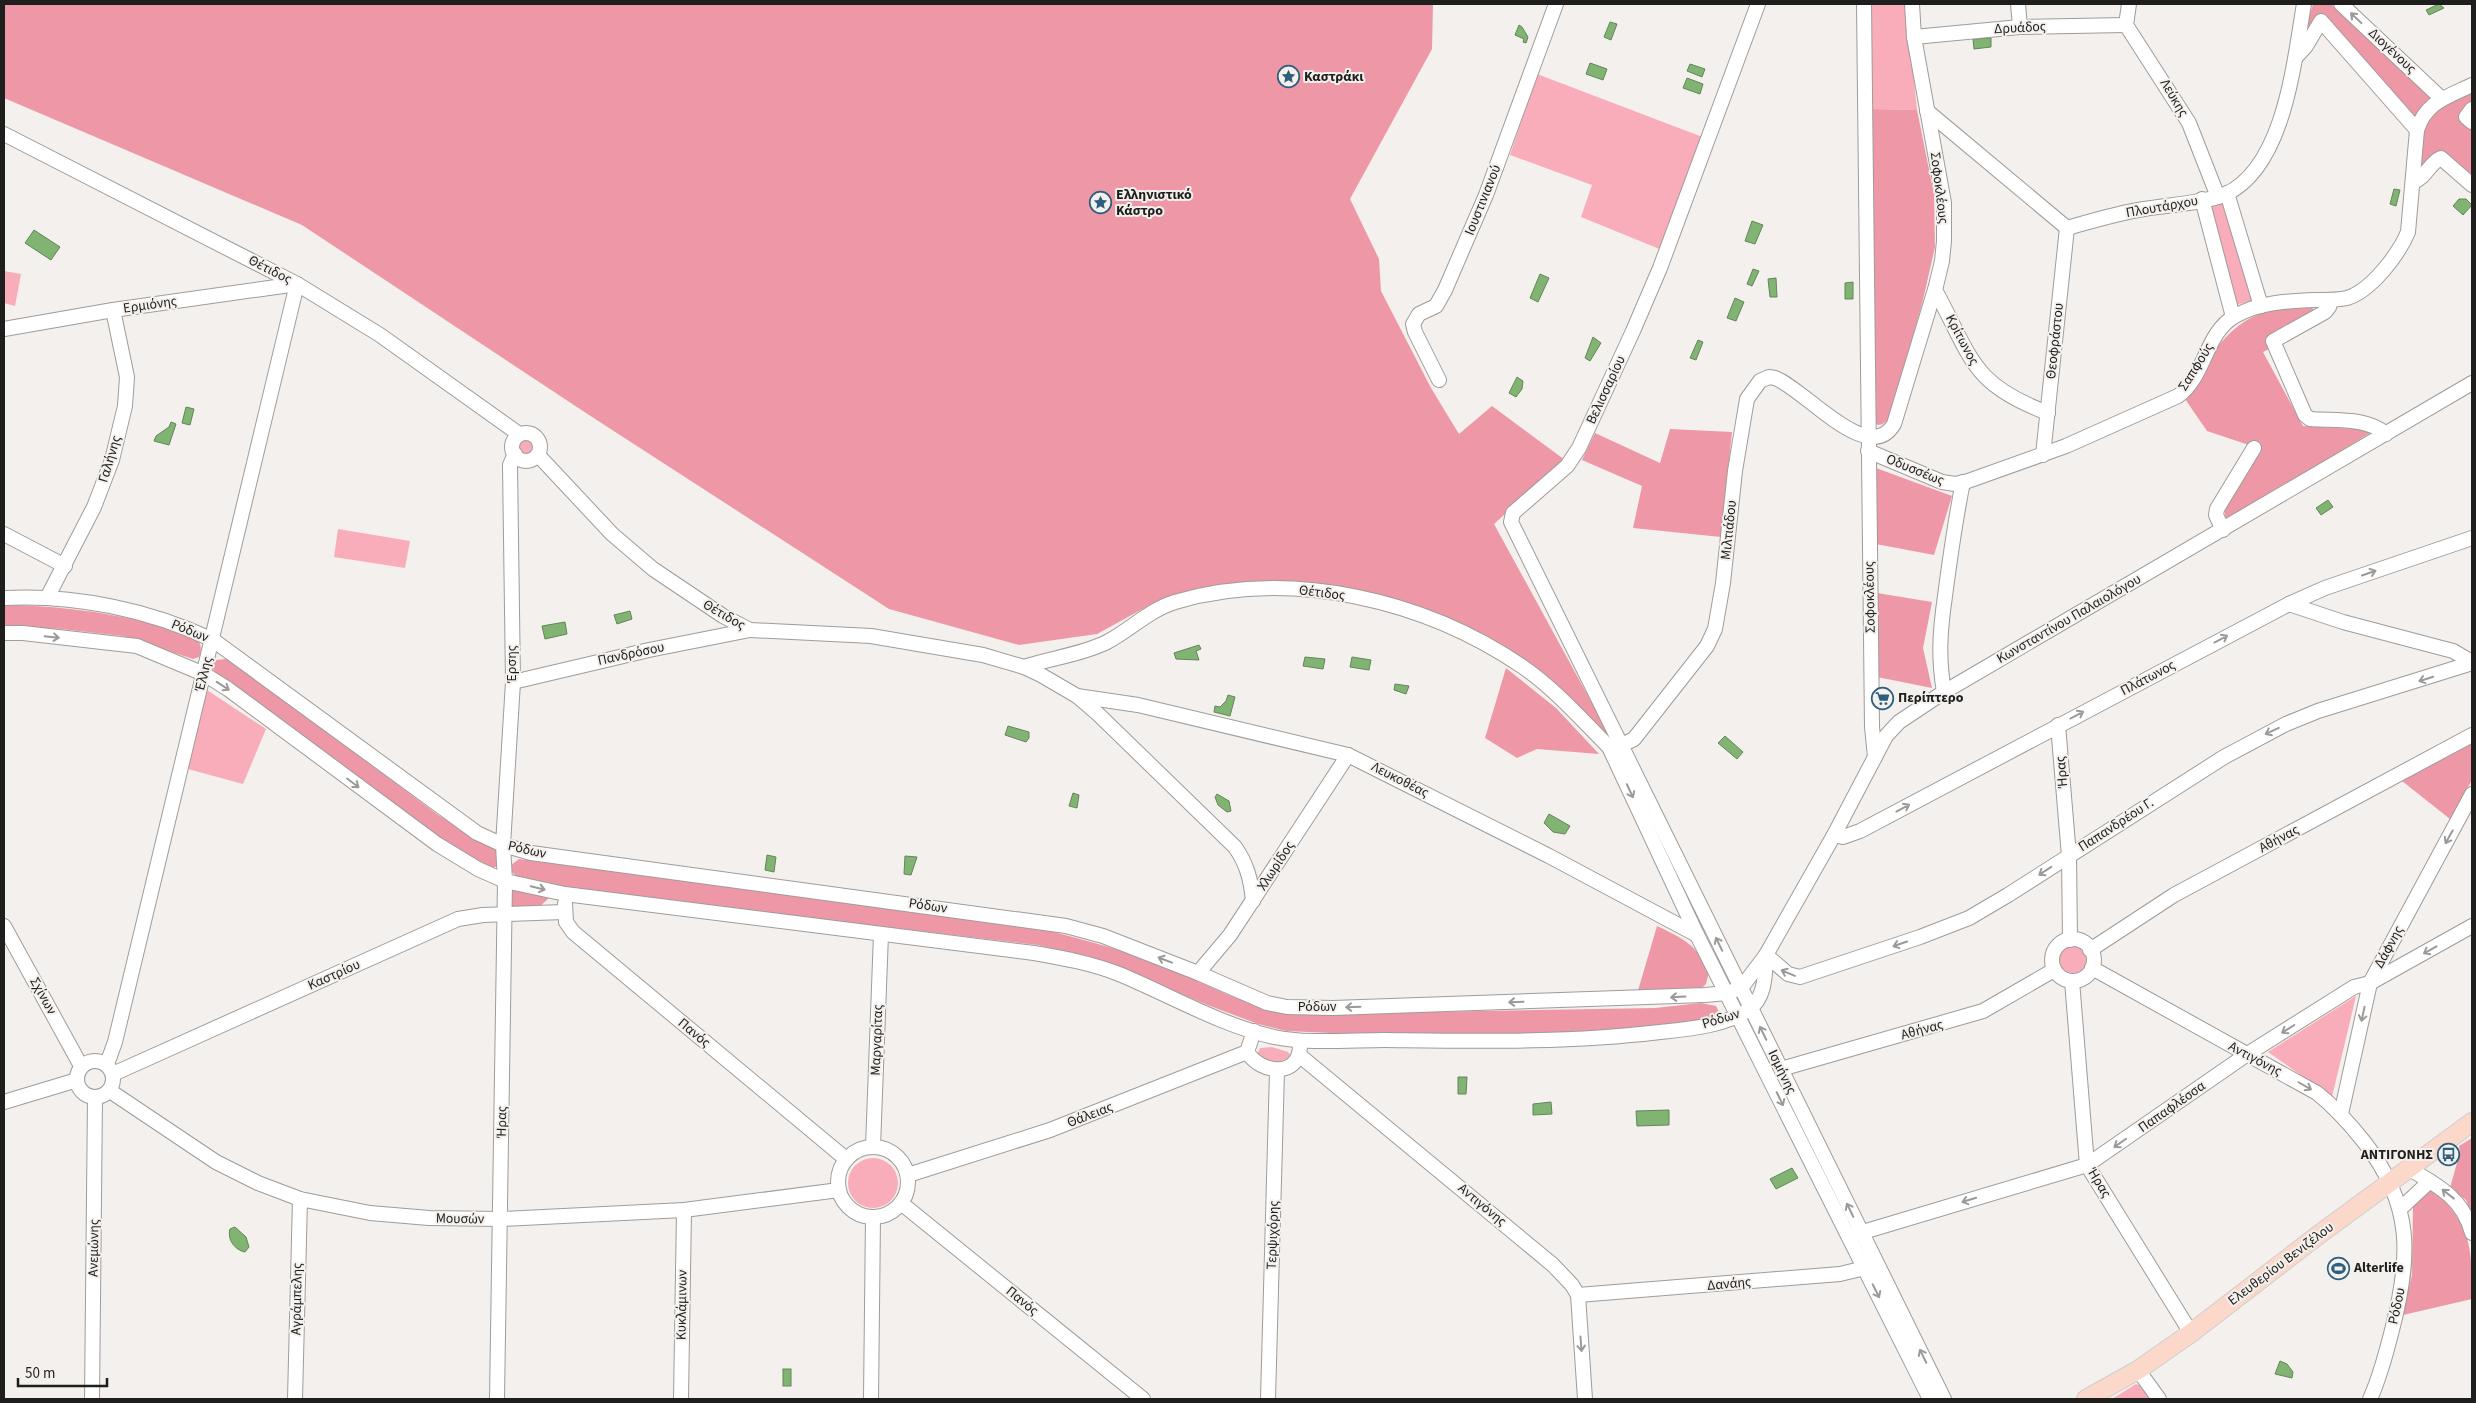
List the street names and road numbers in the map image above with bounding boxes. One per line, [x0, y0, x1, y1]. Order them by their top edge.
street label: Δρυάδος [1994, 17, 2046, 39]
street label: Διογένους [2364, 24, 2420, 78]
street label: Λεύκης [2155, 75, 2193, 121]
street label: Σοφοκλέους [1925, 151, 1953, 225]
street label: Ιουστινιανού [1460, 162, 1506, 238]
street label: Πλουτάρχου [2124, 191, 2200, 223]
street label: Θέτιδος [245, 251, 295, 289]
street label: Ερμιόνης [122, 291, 178, 319]
street label: Θεοφράστου [2041, 302, 2069, 380]
street label: Κρίτωνος [1940, 311, 1984, 369]
street label: Σαπφούς [2173, 339, 2219, 395]
street label: Βελισσαρίου [1581, 352, 1631, 428]
street label: Γαλήνης [93, 433, 127, 485]
street label: Οδυσσέως [1883, 449, 1947, 491]
street label: Μιλτιάδου [1716, 499, 1742, 561]
street label: Σοφοκλέους [1859, 561, 1881, 633]
street label: Κωνσταντίνου Παλαιολόγου [1993, 569, 2145, 669]
street label: Θέτιδος [1298, 580, 1346, 606]
street label: Θέτιδος [699, 595, 749, 635]
street label: Ρόδων [168, 614, 212, 648]
street label: Πανδρόσου [596, 637, 666, 671]
street label: Έρσης [502, 645, 522, 684]
street label: Έλλης [190, 654, 218, 695]
street label: Πλάτωνος [2117, 655, 2179, 701]
street label: Ήρας [2051, 755, 2073, 790]
street label: Λευκοθέας [1368, 757, 1432, 803]
street label: Παπανδρέου Γ. [2074, 793, 2158, 857]
street label: Αθήνας [2255, 820, 2303, 858]
street label: Ρόδων [506, 836, 548, 864]
street label: Χλωρίδος [1252, 837, 1300, 895]
street label: Ρόδων [907, 893, 949, 919]
street label: Δάφνης [2369, 922, 2409, 972]
street label: Καστρίου [305, 955, 363, 995]
street label: Σχίνων [25, 974, 62, 1019]
street label: Ρόδων [1298, 997, 1337, 1017]
street label: Μαργαρίτας [866, 1004, 888, 1076]
street label: Ρόδων [1700, 1004, 1743, 1034]
street label: Πανός [673, 1014, 715, 1052]
street label: Αθήνας [1899, 1015, 1945, 1045]
street label: Αντιγόνης [2225, 1037, 2285, 1081]
street label: Ισμήνης [1763, 1046, 1801, 1098]
street label: Παπαφλέσσα [2134, 1076, 2210, 1138]
street label: Θάλειας [1064, 1097, 1116, 1133]
street label: Ήρας [492, 1106, 512, 1139]
street label: Ήρας [2082, 1163, 2116, 1202]
street label: Αντιγόνης [1453, 1179, 1511, 1231]
street label: Τερψιχόρης [1262, 1200, 1284, 1270]
street label: Μουσών [436, 1209, 485, 1229]
street label: Ελευθερίου Βενιζέλου [2224, 1217, 2338, 1311]
street label: Ανεμώνης [83, 1219, 105, 1277]
street label: Αγράμπελης [286, 1263, 308, 1335]
street label: Κυκλάμινων [671, 1269, 693, 1340]
street label: Δανάης [1706, 1272, 1752, 1296]
street label: Πανός [1001, 1282, 1043, 1320]
street label: Ρόδου [2383, 1286, 2411, 1326]

